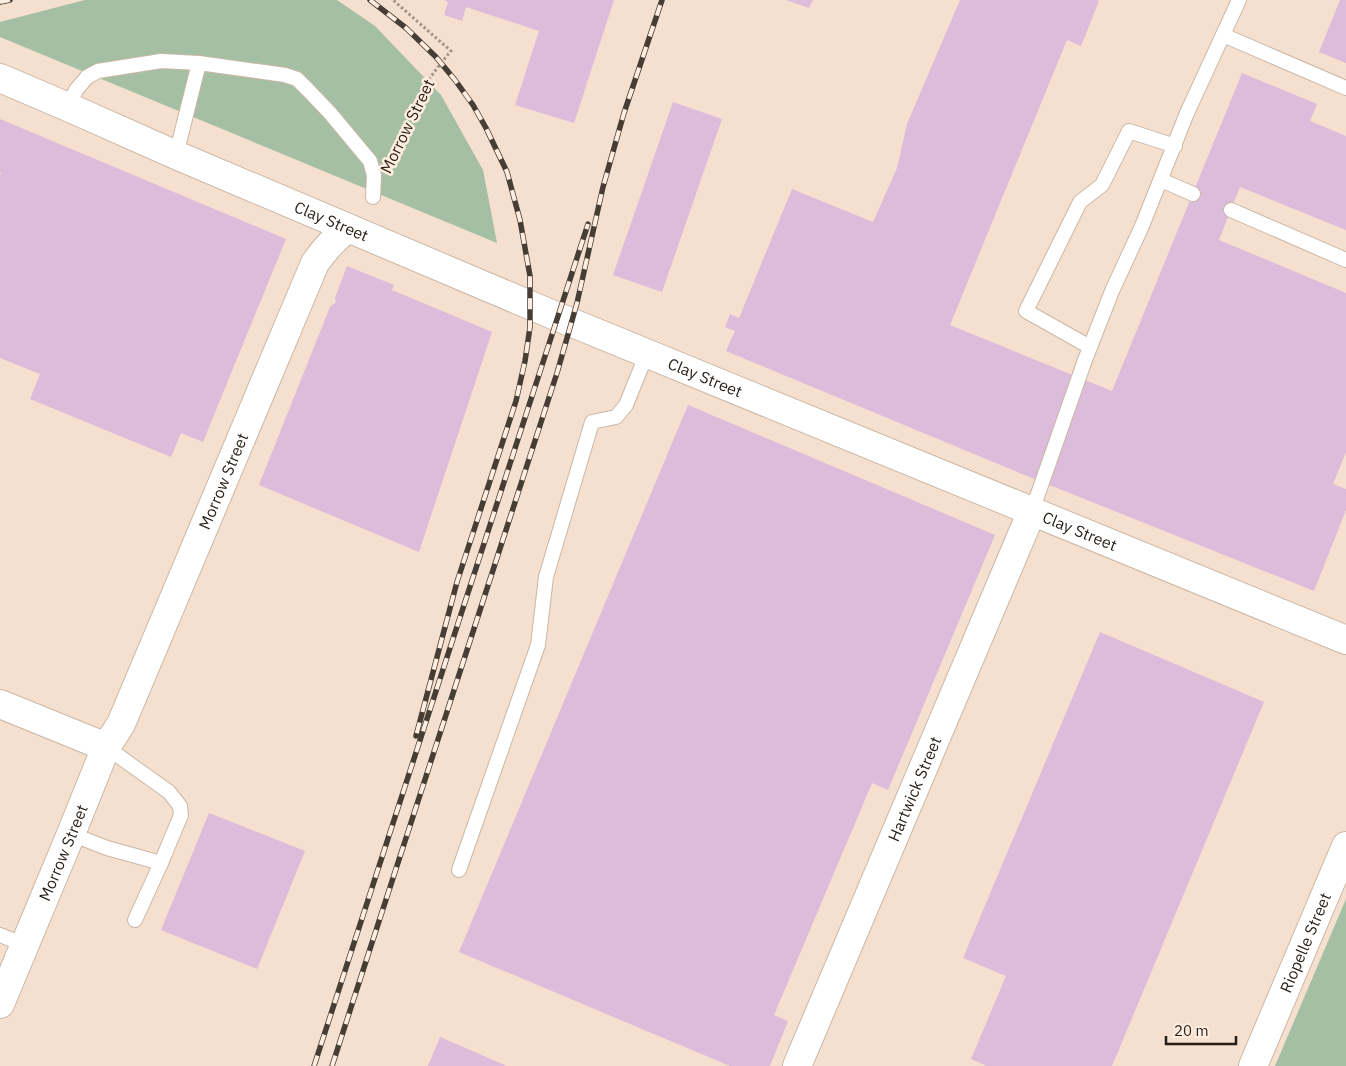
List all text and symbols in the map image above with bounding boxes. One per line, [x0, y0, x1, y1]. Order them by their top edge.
street label: Morrow Street [376, 76, 438, 176]
street label: Clay Street [291, 196, 372, 245]
street label: Clay Street [665, 353, 745, 401]
street label: Morrow Street [194, 430, 252, 532]
street label: Clay Street [1040, 507, 1120, 555]
street label: Hartwick Street [883, 733, 945, 844]
street label: Morrow Street [34, 801, 92, 904]
street label: Riopelle Street [1275, 890, 1335, 996]
scale bar [1166, 1014, 1236, 1046]
text: 20 m [1174, 1021, 1209, 1040]

